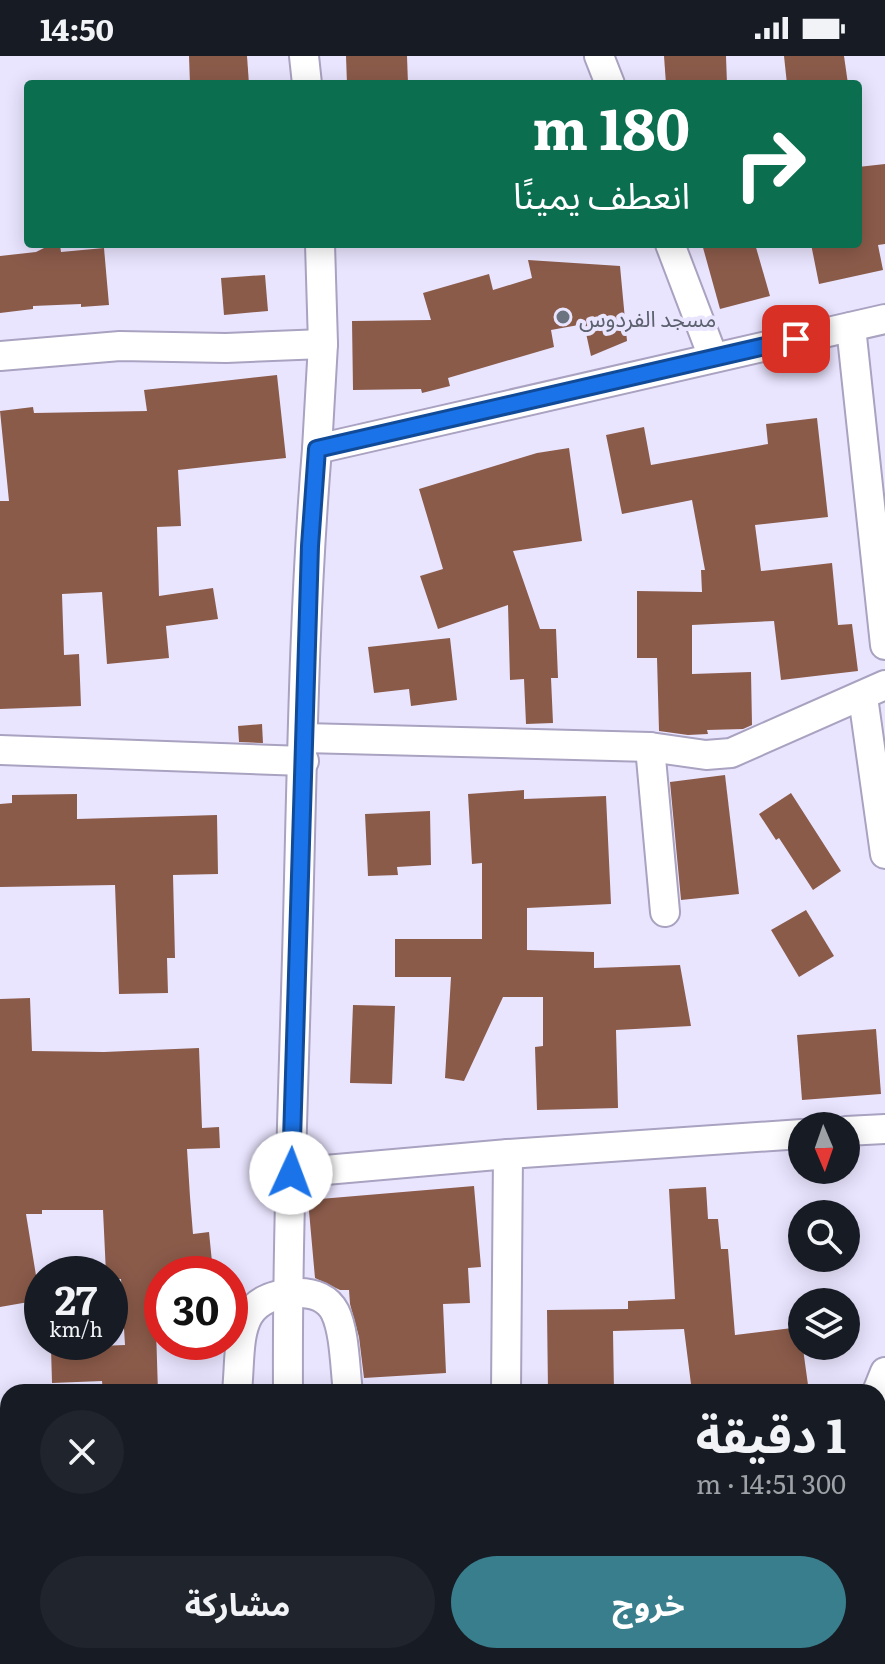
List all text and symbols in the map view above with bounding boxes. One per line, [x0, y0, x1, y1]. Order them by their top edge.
text: 14:50 [40, 6, 114, 50]
text: 180 m [532, 84, 690, 167]
icon: right [718, 112, 822, 216]
text: انعطف يمينًا [513, 167, 690, 220]
place label: مسجد الفردوس [579, 301, 716, 334]
pin [762, 305, 830, 373]
marker: مسجد الفردوس [554, 308, 572, 326]
icon: arrive [774, 317, 818, 361]
north arrow [788, 1112, 860, 1184]
map controls [788, 1112, 860, 1360]
position arrow [249, 1131, 333, 1215]
button: search [788, 1200, 860, 1272]
speed limit sign: 30 [144, 1256, 248, 1360]
text: 27 [55, 1268, 97, 1327]
button: layers [788, 1288, 860, 1360]
text: km/h [49, 1313, 103, 1343]
text: 1 دقيقة [696, 1397, 846, 1468]
button: close [40, 1410, 124, 1494]
text: 300 m · 14:51 [696, 1463, 846, 1502]
button: مشاركة [40, 1556, 435, 1648]
button: خروج [451, 1556, 846, 1648]

